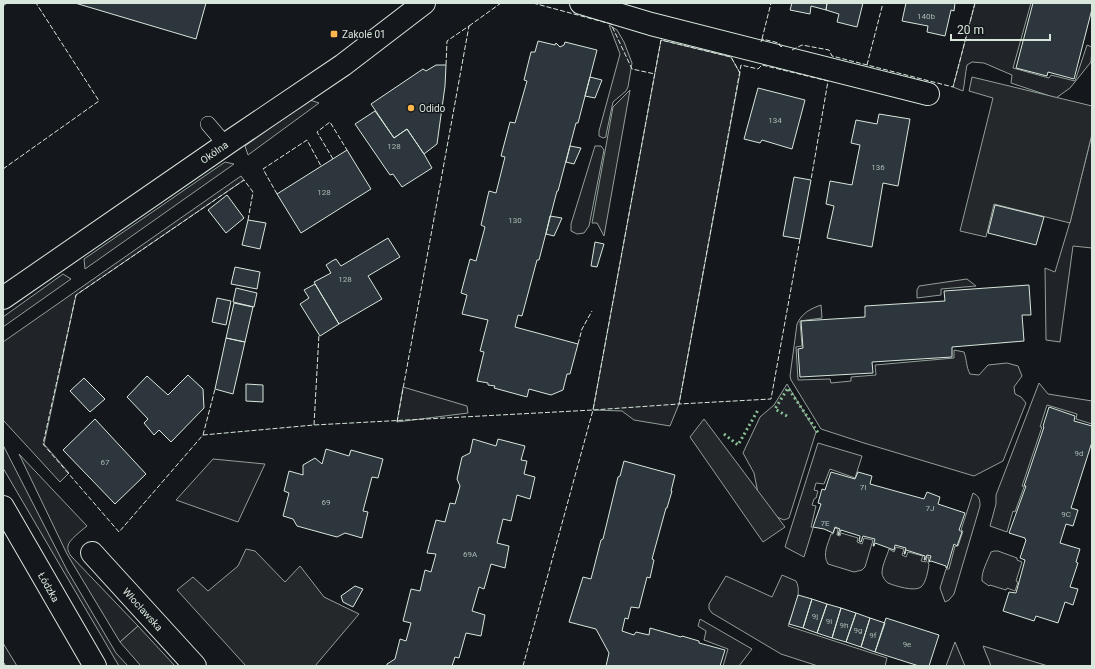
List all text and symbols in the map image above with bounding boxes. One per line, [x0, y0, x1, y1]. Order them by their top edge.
house number: 140b [917, 12, 935, 21]
scale bar [951, 16, 1050, 42]
text: 20 m [957, 23, 984, 37]
marker: Zakole 01 [329, 29, 339, 39]
place label: Zakole 01 [342, 29, 386, 40]
marker: Odido [406, 103, 416, 113]
place label: Odido [419, 103, 446, 114]
house number: 134 [768, 116, 782, 125]
street label: Okólna [198, 139, 230, 166]
house number: 128 [387, 142, 401, 151]
house number: 136 [871, 163, 885, 172]
house number: 128 [317, 188, 331, 197]
house number: 130 [508, 216, 522, 225]
house number: 128 [338, 275, 352, 284]
house number: 9d [1074, 449, 1084, 458]
house number: 67 [101, 458, 110, 467]
house number: 7I [860, 483, 866, 492]
house number: 69 [322, 498, 331, 507]
house number: 7J [926, 504, 934, 513]
house number: 9C [1061, 510, 1071, 519]
house number: 7E [820, 519, 830, 528]
house number: 69A [463, 550, 478, 559]
street label: Łódzka [36, 571, 61, 604]
street label: Włocławska [121, 586, 165, 633]
house number: 9j [812, 612, 818, 621]
house number: 9i [826, 617, 832, 626]
house number: 9h [840, 621, 848, 630]
house number: 9g [854, 626, 863, 635]
house number: 9f [869, 631, 877, 640]
house number: 9e [903, 640, 911, 649]

